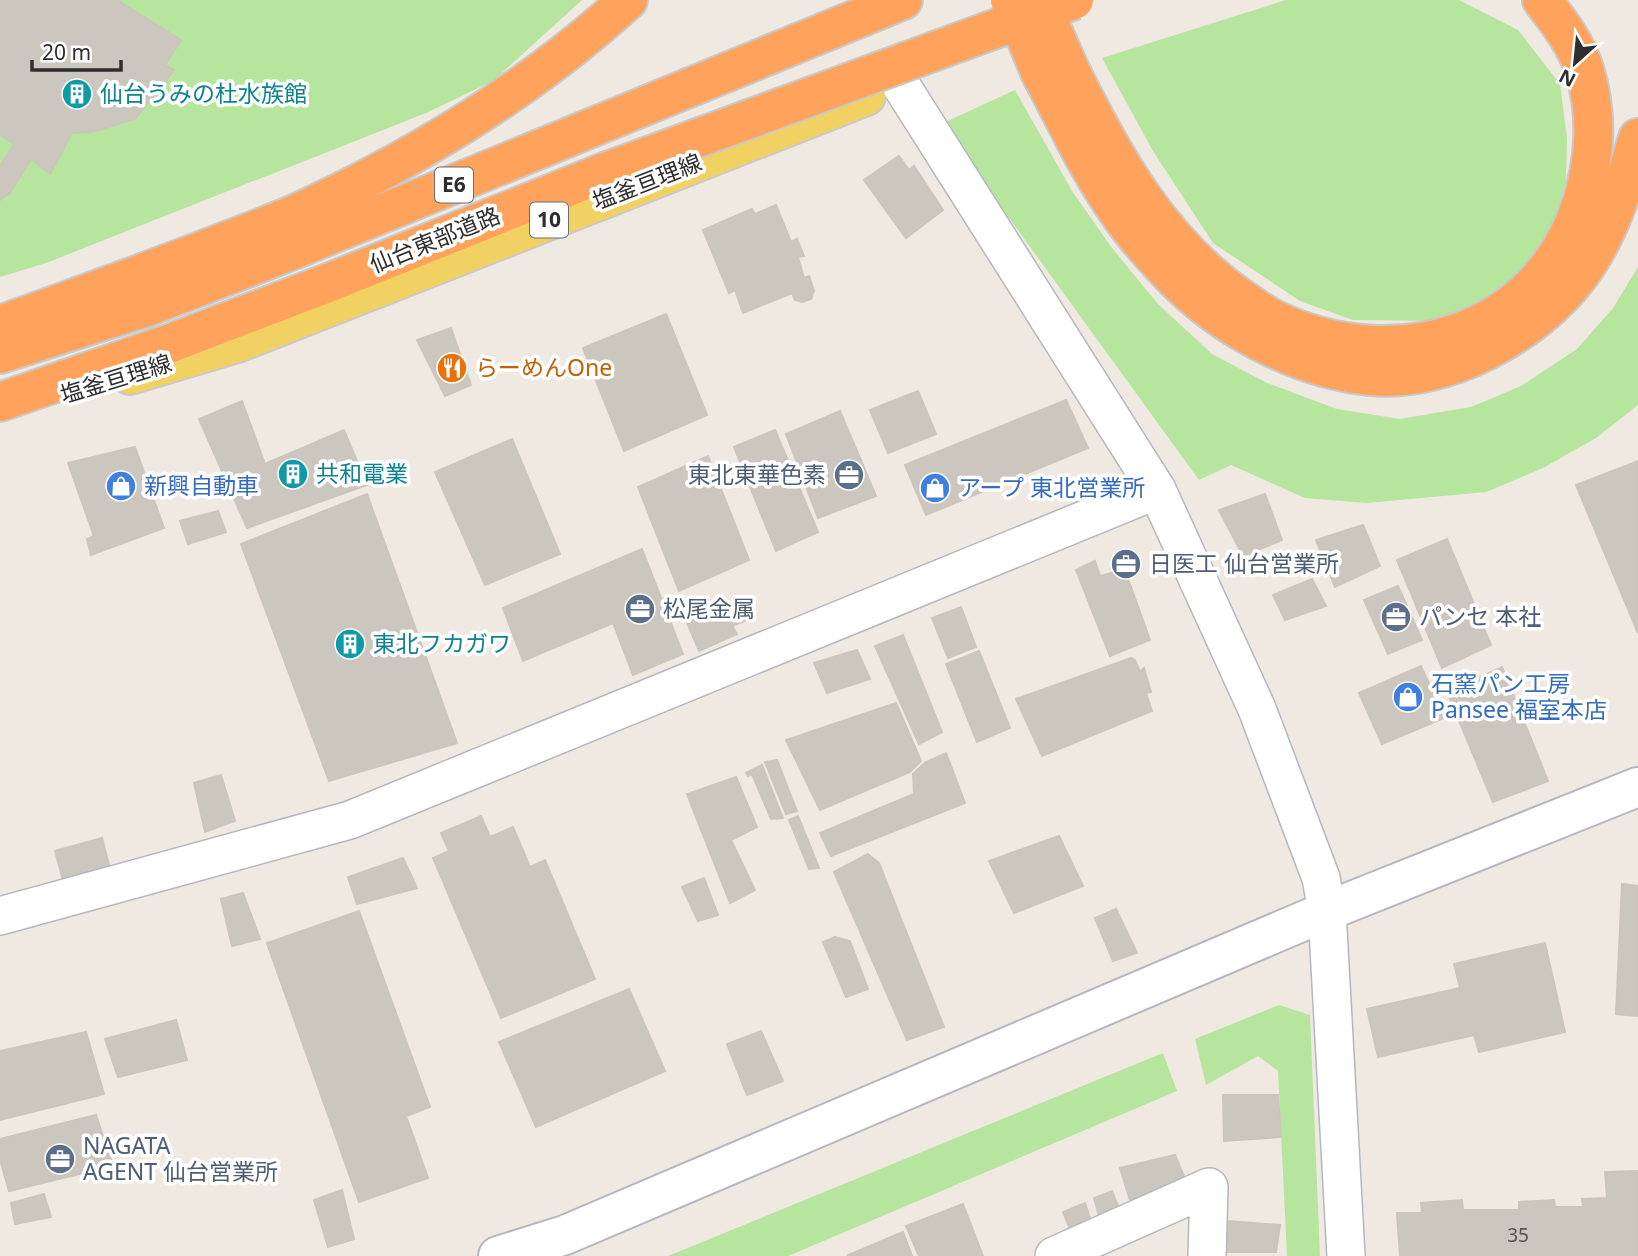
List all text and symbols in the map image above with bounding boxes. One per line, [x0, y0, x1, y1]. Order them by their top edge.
scale bar [32, 28, 121, 72]
north arrow [1540, 28, 1610, 98]
text: 20 m [42, 38, 91, 66]
text: N [1554, 63, 1580, 93]
building icon: 仙台うみの杜水族館 [60, 77, 94, 111]
place label: 仙台うみの杜水族館 [100, 77, 307, 109]
street label: 塩釜亘理線 [587, 146, 706, 217]
road number: E6 [435, 168, 473, 202]
street label: 仙台東部道路 [365, 198, 505, 280]
road number: 10 [530, 202, 568, 238]
street label: 塩釜亘理線 [56, 346, 175, 410]
restaurant icon: らーめんOne [435, 351, 469, 385]
place label: らーめんOne [475, 351, 612, 383]
building icon: 共和電業 [276, 457, 310, 491]
place label: 共和電業 [316, 457, 408, 489]
place label: 東北東華色素 [688, 458, 826, 490]
office icon: 東北東華色素 [832, 458, 866, 492]
shop icon: 新興自動車 [104, 469, 138, 503]
place label: 新興自動車 [144, 469, 259, 501]
shop icon: アープ 東北営業所 [918, 471, 952, 505]
place label: アープ 東北営業所 [958, 471, 1145, 503]
office icon: 日医工 仙台営業所 [1109, 547, 1143, 581]
place label: 日医工 仙台営業所 [1149, 547, 1339, 579]
office icon: 松尾金属 [623, 592, 657, 626]
place label: 松尾金属 [663, 592, 755, 624]
office icon: パンセ 本社 [1379, 600, 1413, 634]
place label: パンセ 本社 [1419, 600, 1541, 632]
building icon: 東北フカガワ [333, 627, 367, 661]
place label: 東北フカガワ [373, 627, 511, 659]
place label: 石窯パン工房 Pansee 福室本店 [1431, 667, 1607, 725]
shop icon: 石窯パン工房 Pansee 福室本店 [1391, 680, 1425, 714]
place label: NAGATA AGENT 仙台営業所 [83, 1129, 278, 1187]
office icon: NAGATA AGENT 仙台営業所 [43, 1142, 77, 1176]
house number: 35 [1507, 1222, 1529, 1248]

